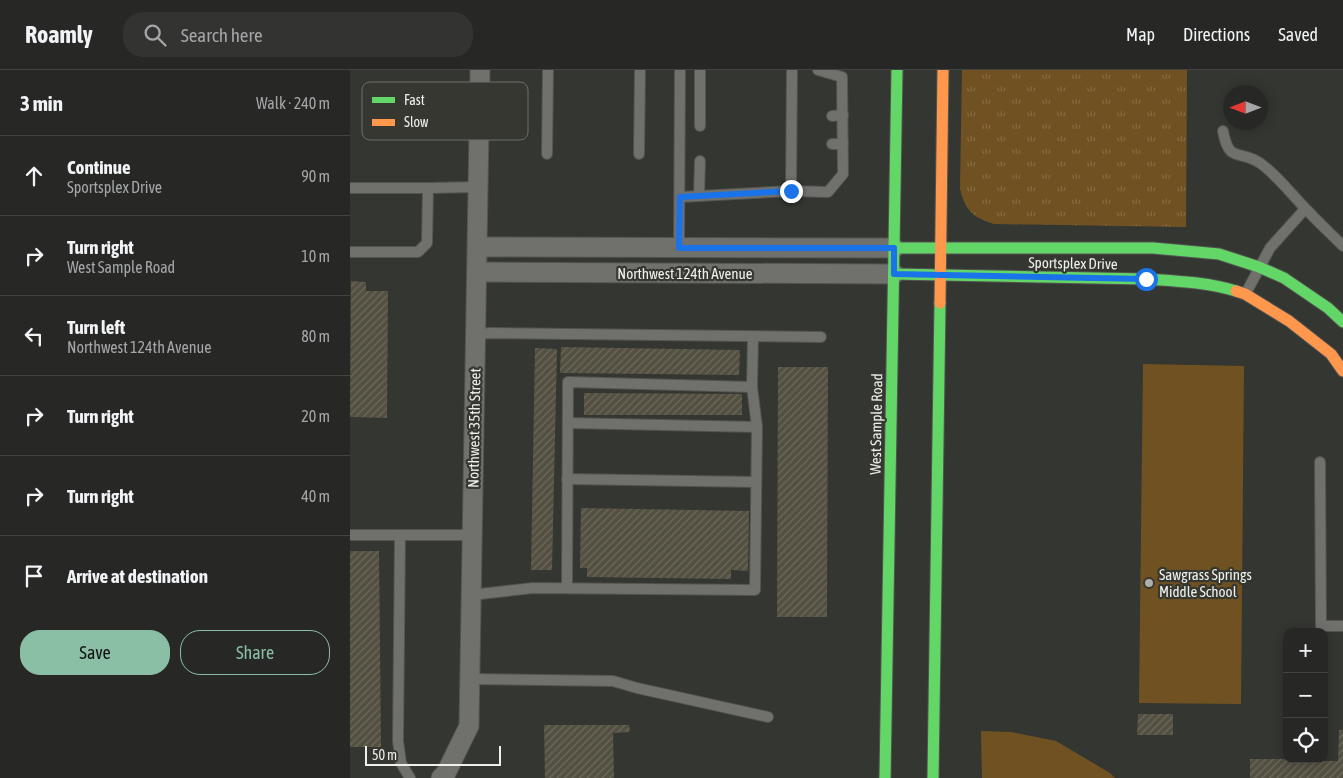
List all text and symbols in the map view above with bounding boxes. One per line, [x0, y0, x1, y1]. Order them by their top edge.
search box [123, 12, 473, 57]
text: Roamly [25, 21, 93, 48]
icon: search [141, 21, 169, 49]
text: Search here [181, 24, 263, 46]
text: Map [1126, 24, 1155, 45]
text: Directions [1183, 24, 1250, 45]
text: Saved [1278, 24, 1318, 45]
legend [362, 82, 528, 140]
north arrow [1223, 85, 1268, 130]
text: 3 min [20, 91, 63, 115]
text: Fast [404, 92, 425, 108]
text: Walk · 240 m [256, 94, 330, 112]
text: Slow [404, 114, 429, 130]
text: Continue [67, 156, 131, 178]
icon: ahead [20, 162, 48, 190]
text: 90 m [301, 167, 330, 185]
text: Sportsplex Drive [67, 178, 162, 196]
route end [780, 180, 803, 203]
text: Turn right [67, 236, 134, 258]
icon: right [20, 242, 48, 270]
text: 10 m [301, 247, 330, 265]
street label: Sportsplex Drive [1028, 254, 1118, 272]
text: West Sample Road [67, 258, 175, 276]
street label: Northwest 124th Avenue [617, 265, 753, 282]
route start [1135, 268, 1158, 291]
text: Turn left [67, 316, 125, 338]
icon: left [20, 322, 48, 350]
text: 80 m [301, 327, 330, 345]
text: Northwest 124th Avenue [67, 338, 211, 356]
street label: Northwest 35th Street [464, 368, 484, 488]
street label: West Sample Road [867, 373, 885, 475]
icon: right [20, 402, 48, 430]
text: Turn right [67, 405, 134, 427]
text: 20 m [301, 407, 330, 425]
icon: right [20, 482, 48, 510]
text: Turn right [67, 485, 134, 507]
text: 40 m [301, 487, 330, 505]
icon: arrive [20, 562, 48, 590]
text: Arrive at destination [67, 565, 208, 587]
place label: Sawgrass Springs Middle School [1159, 566, 1252, 600]
marker: Sawgrass Springs Middle School [1143, 577, 1155, 589]
map controls [1283, 628, 1328, 763]
button: + [1283, 628, 1328, 673]
button: Save [20, 630, 170, 675]
button: Share [180, 630, 330, 675]
button: − [1283, 673, 1328, 718]
button: locate [1283, 718, 1328, 763]
scale bar [365, 743, 501, 766]
text: 50 m [372, 747, 397, 763]

